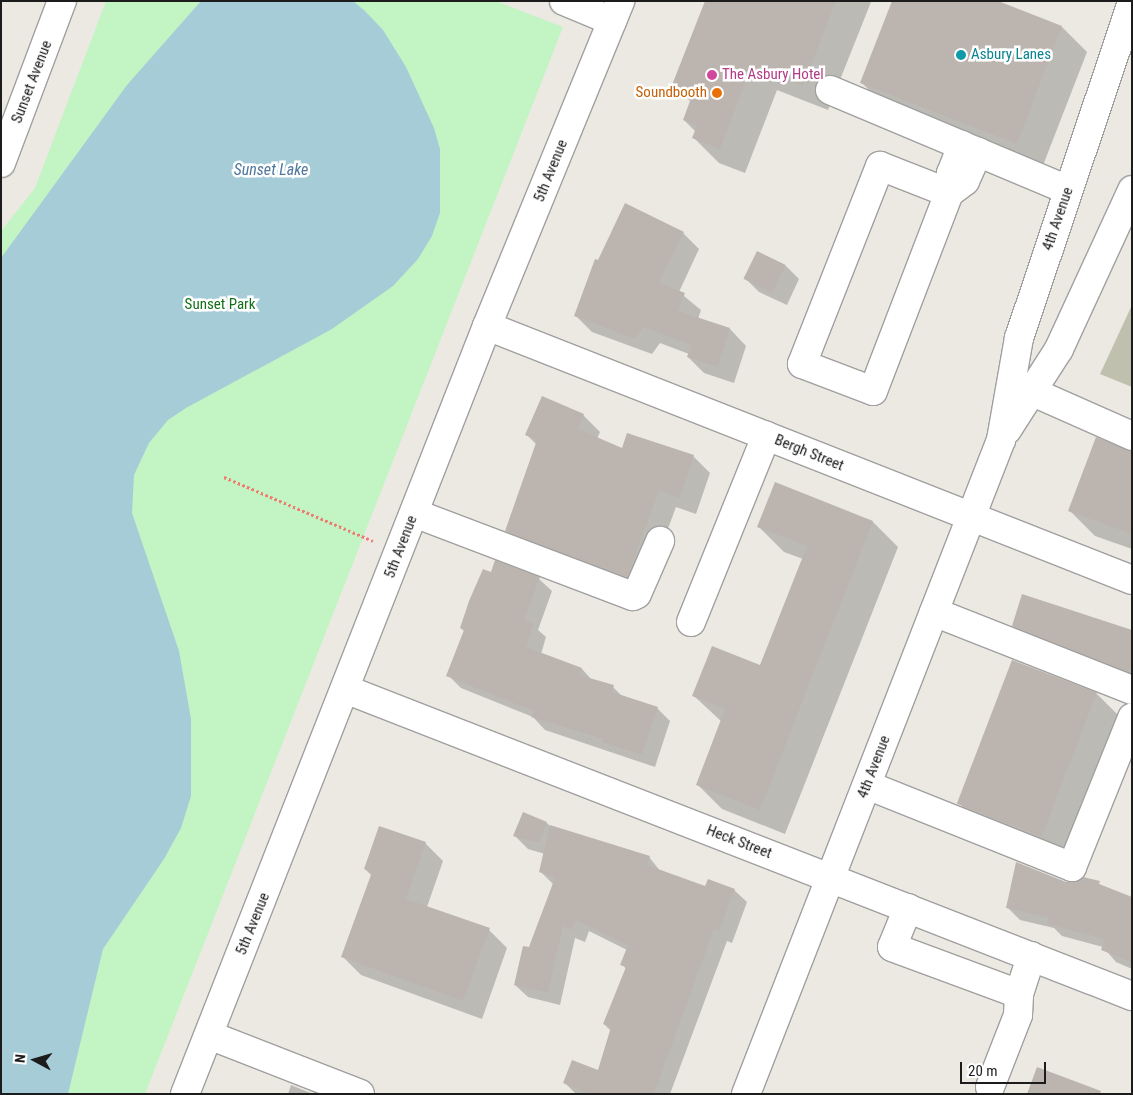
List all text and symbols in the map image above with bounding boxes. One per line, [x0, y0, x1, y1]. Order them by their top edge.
street label: Sunset Avenue [8, 38, 56, 126]
place label: Asbury Lanes [971, 46, 1051, 64]
marker: Asbury Lanes [955, 49, 967, 61]
place label: The Asbury Hotel [722, 66, 824, 84]
marker: The Asbury Hotel [706, 69, 718, 81]
place label: Soundbooth [636, 84, 707, 102]
marker: Soundbooth [711, 87, 723, 99]
street label: 5th Avenue [530, 137, 572, 205]
water label: Sunset Lake [234, 160, 308, 180]
street label: 4th Avenue [1039, 185, 1077, 253]
park label: Sunset Park [185, 296, 255, 314]
street label: Bergh Street [772, 431, 846, 475]
street label: 5th Avenue [381, 513, 421, 581]
street label: 4th Avenue [854, 733, 894, 801]
street label: Heck Street [704, 821, 774, 863]
street label: 5th Avenue [232, 890, 274, 958]
north arrow [10, 1035, 60, 1085]
scale bar [963, 1052, 1049, 1084]
text: N [12, 1053, 28, 1064]
text: 20 m [968, 1062, 998, 1080]

